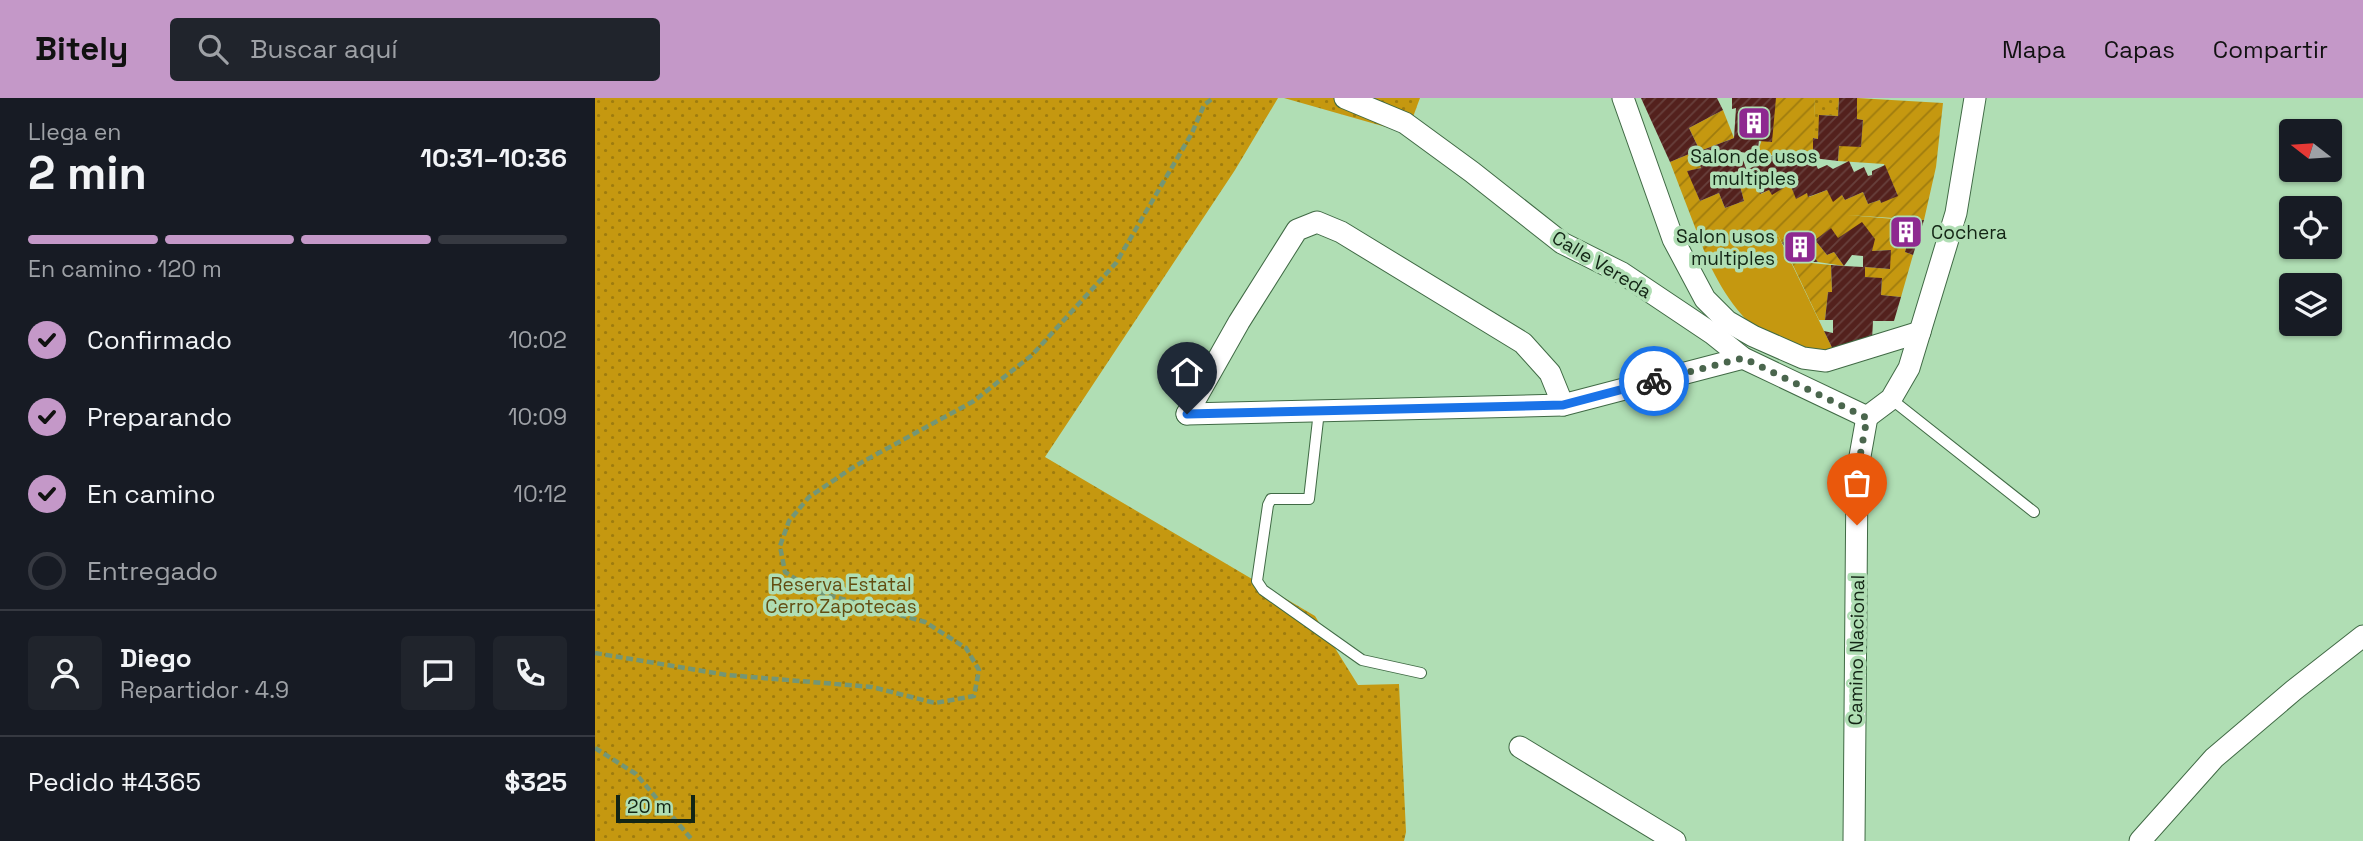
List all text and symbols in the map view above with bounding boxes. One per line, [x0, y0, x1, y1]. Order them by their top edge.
search box [170, 18, 660, 81]
text: Bitely [35, 28, 128, 70]
icon: search [194, 30, 232, 68]
text: Buscar aquí [250, 32, 398, 66]
text: Mapa [2002, 34, 2066, 65]
text: Capas [2104, 34, 2175, 65]
text: Compartir [2213, 34, 2328, 65]
building icon: Salon de usos multiples [1735, 104, 1773, 142]
text: Llega en [28, 117, 121, 147]
north arrow [2279, 119, 2341, 182]
map controls [2279, 119, 2342, 336]
text: 10:31–10:36 [420, 141, 567, 175]
text: 2 min [28, 144, 147, 202]
place label: Salon de usos multiples [1690, 144, 1818, 191]
button: locate [2279, 196, 2342, 259]
building icon: Cochera [1887, 213, 1925, 251]
place label: Cochera [1931, 220, 2007, 245]
place label: Salon usos multiples [1676, 224, 1775, 271]
street label: Calle Vereda [1547, 225, 1656, 304]
building icon: Salon usos multiples [1781, 228, 1819, 266]
text: En camino · 120 m [28, 254, 222, 284]
button: layers [2279, 273, 2342, 336]
icon: check [28, 321, 66, 359]
text: Confirmado [87, 323, 232, 357]
text: 10:02 [508, 325, 567, 355]
pin [1157, 342, 1217, 414]
courier [1619, 346, 1689, 416]
icon: home [1168, 353, 1206, 391]
icon: bike [1635, 362, 1673, 400]
icon: check [28, 398, 66, 436]
text: Preparando [87, 400, 232, 434]
text: 10:09 [508, 402, 567, 432]
pin [1827, 453, 1887, 525]
icon: bag [1838, 464, 1876, 502]
icon: check [28, 475, 66, 513]
text: En camino [87, 477, 216, 511]
text: 10:12 [513, 479, 567, 509]
text: Entregado [87, 554, 218, 588]
park label: Reserva Estatal Cerro Zapotecas [765, 572, 917, 619]
street label: Camino Nacional [1843, 574, 1870, 726]
button: person [28, 636, 102, 710]
button: chat [401, 636, 475, 710]
button: phone [493, 636, 567, 710]
text: Diego [120, 641, 192, 675]
text: Repartidor · 4.9 [120, 675, 289, 705]
text: Pedido #4365 [28, 765, 201, 799]
text: $325 [504, 765, 567, 799]
scale bar [616, 792, 695, 824]
text: 20 m [627, 794, 672, 819]

